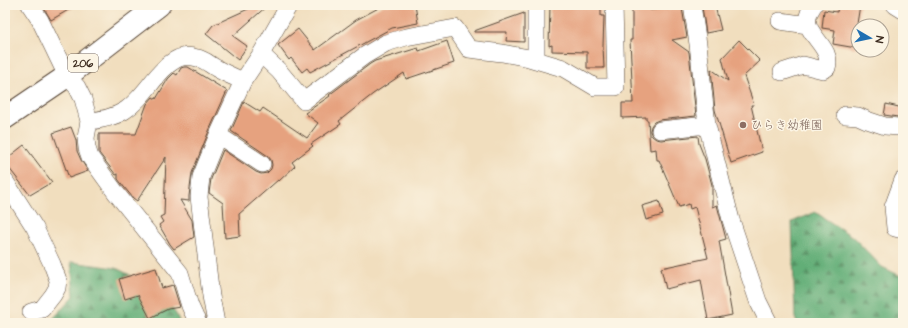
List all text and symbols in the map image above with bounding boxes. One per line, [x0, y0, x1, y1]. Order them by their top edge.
north arrow [850, 18, 890, 58]
text: N [871, 35, 887, 44]
road number: 206 [68, 54, 98, 72]
place label: ひらき幼稚園 [751, 117, 823, 134]
marker: ひらき幼稚園 [738, 120, 748, 130]

